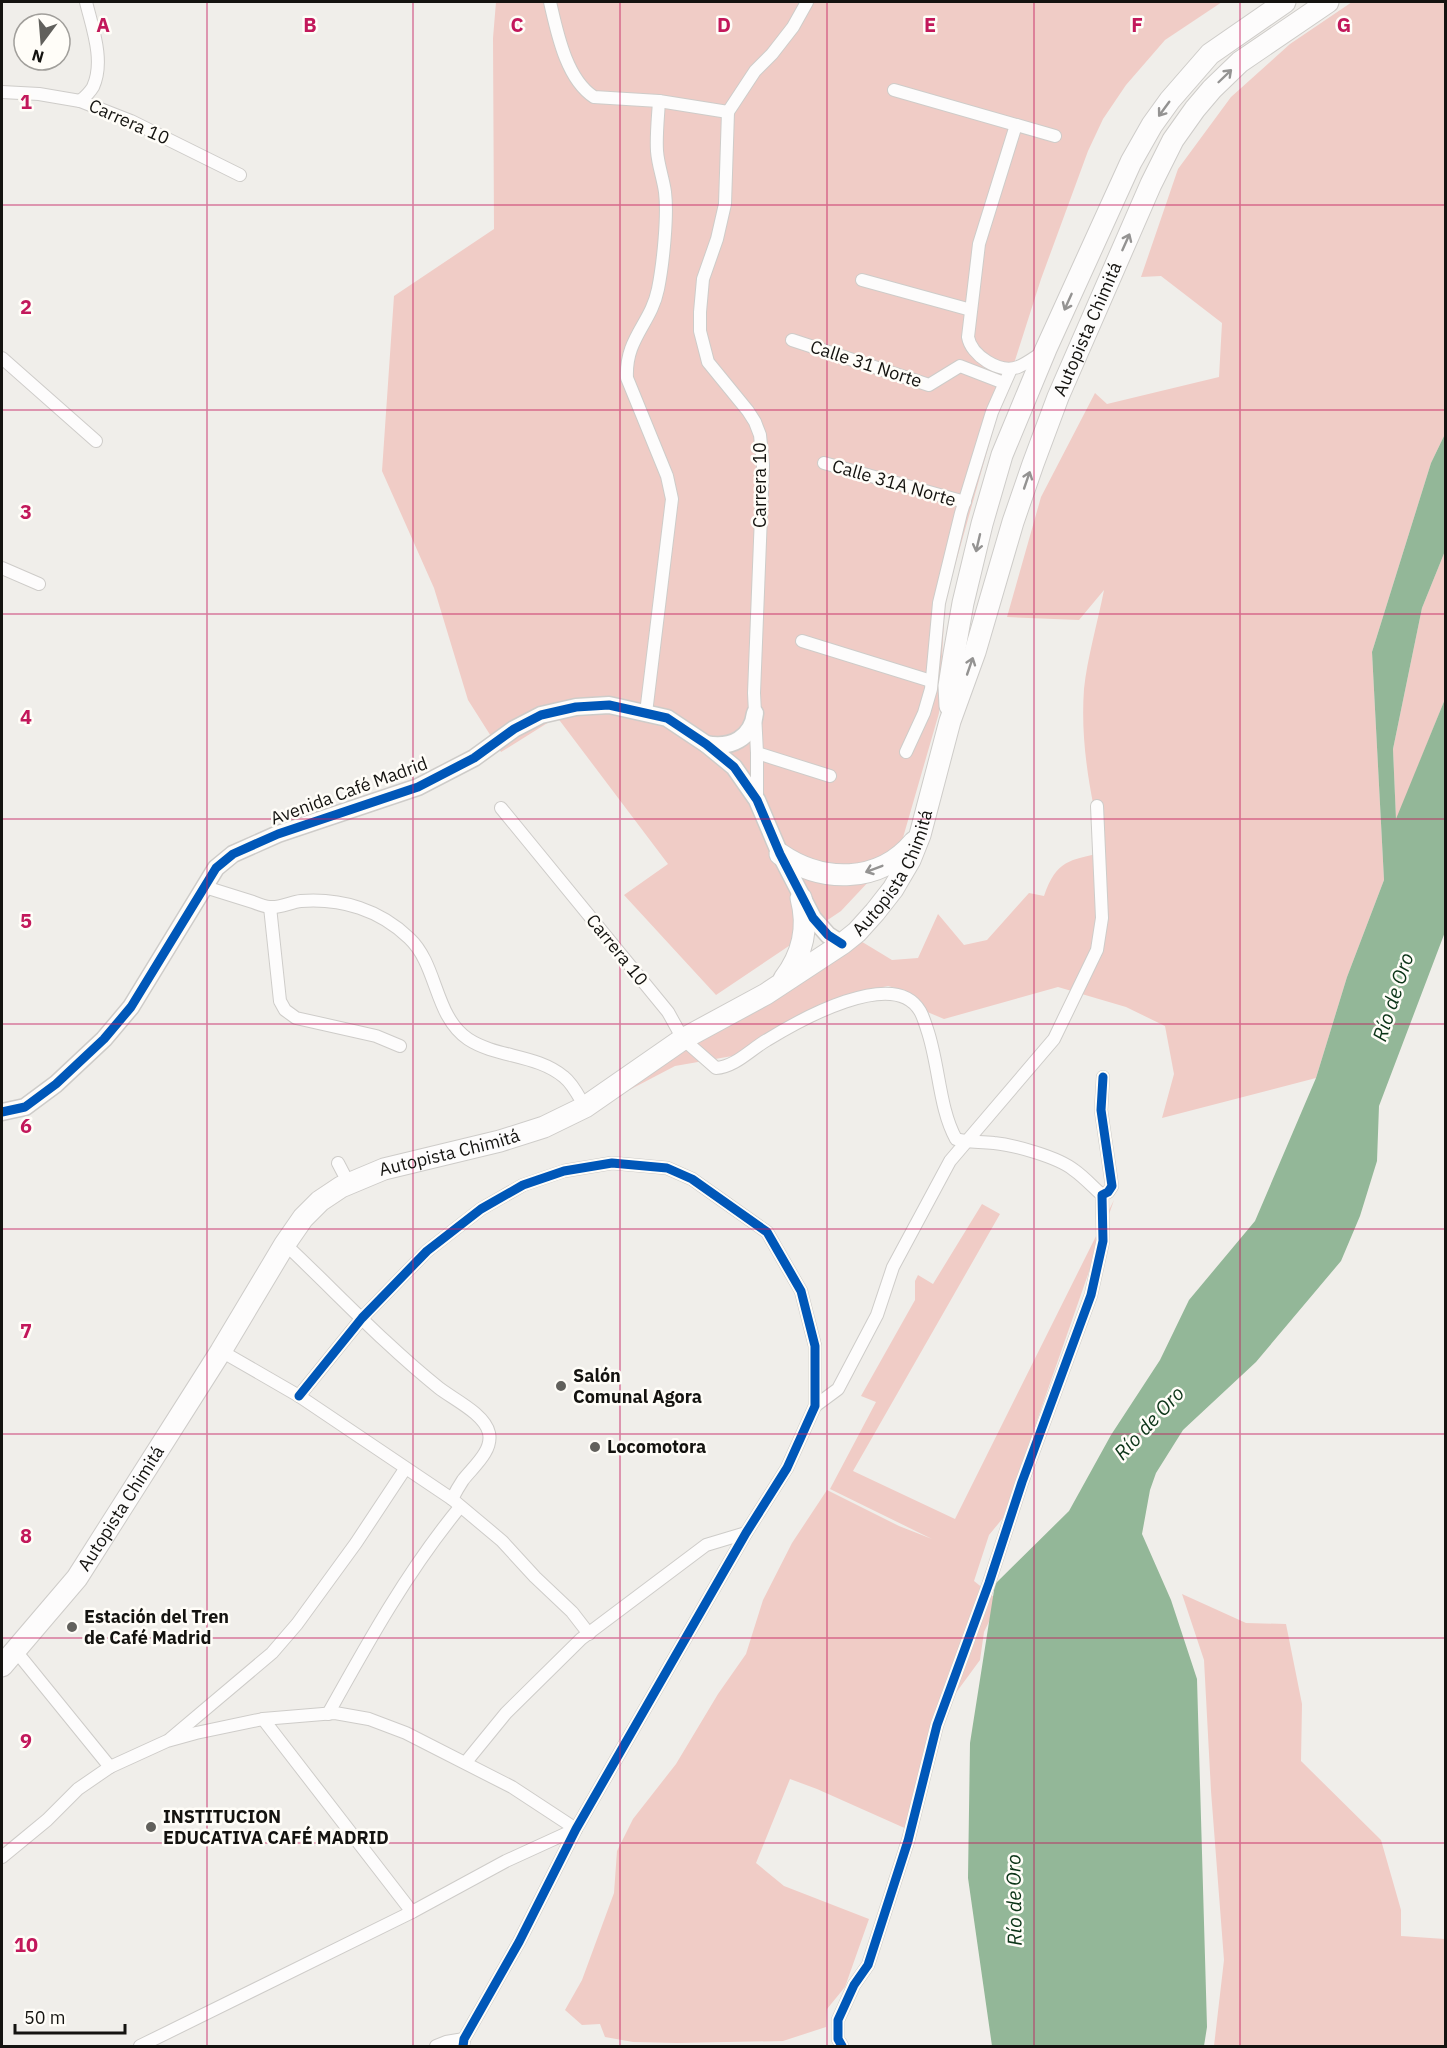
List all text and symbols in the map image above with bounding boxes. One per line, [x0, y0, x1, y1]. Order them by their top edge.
text: A [96, 11, 110, 38]
text: B [303, 11, 317, 38]
text: C [510, 11, 524, 38]
text: D [717, 11, 731, 38]
text: E [924, 11, 936, 38]
text: F [1131, 11, 1143, 38]
text: G [1337, 11, 1351, 38]
north arrow [12, 12, 72, 72]
text: N [30, 45, 46, 68]
one-way arrow [1218, 69, 1233, 83]
text: 1 [20, 88, 32, 115]
street label: Carrera 10 [85, 94, 173, 149]
one-way arrow [1158, 100, 1170, 116]
one-way arrow [1121, 233, 1132, 251]
street label: Autopista Chimitá [1048, 258, 1127, 399]
one-way arrow [1061, 292, 1073, 310]
text: 2 [20, 293, 32, 320]
street label: Calle 31 Norte [807, 335, 925, 392]
street label: Carrera 10 [748, 442, 771, 528]
street label: Calle 31A Norte [830, 454, 959, 511]
one-way arrow [1023, 471, 1034, 490]
text: 3 [20, 498, 32, 525]
one-way arrow [971, 533, 983, 552]
one-way arrow [965, 657, 976, 676]
text: 4 [20, 703, 32, 730]
street label: Avenida Café Madrid [267, 751, 431, 830]
street label: Autopista Chimitá [847, 807, 937, 941]
one-way arrow [865, 864, 884, 875]
text: 5 [20, 907, 32, 934]
street label: Carrera 10 [581, 909, 653, 990]
water label: Río de Oro [1365, 949, 1420, 1045]
text: 6 [20, 1112, 32, 1139]
street label: Autopista Chimitá [377, 1123, 523, 1181]
text: 7 [20, 1317, 32, 1344]
place label: Salón Comunal Agora [573, 1364, 702, 1408]
marker: Salón Comunal Agora [554, 1379, 568, 1393]
water label: Río de Oro [1107, 1380, 1190, 1465]
place label: Locomotora [607, 1435, 706, 1458]
marker: Locomotora [588, 1440, 602, 1454]
street label: Autopista Chimitá [72, 1441, 169, 1575]
text: 8 [20, 1522, 32, 1549]
place label: Estación del Tren de Café Madrid [84, 1605, 229, 1649]
marker: Estación del Tren de Café Madrid [65, 1620, 79, 1634]
text: 9 [20, 1727, 32, 1754]
place label: INSTITUCION EDUCATIVA CAFÉ MADRID [163, 1805, 389, 1849]
marker: INSTITUCION EDUCATIVA CAFÉ MADRID [144, 1820, 158, 1834]
water label: Río de Oro [999, 1854, 1028, 1946]
text: 10 [14, 1931, 38, 1958]
scale bar [15, 1997, 124, 2035]
text: 50 m [24, 2006, 66, 2029]

